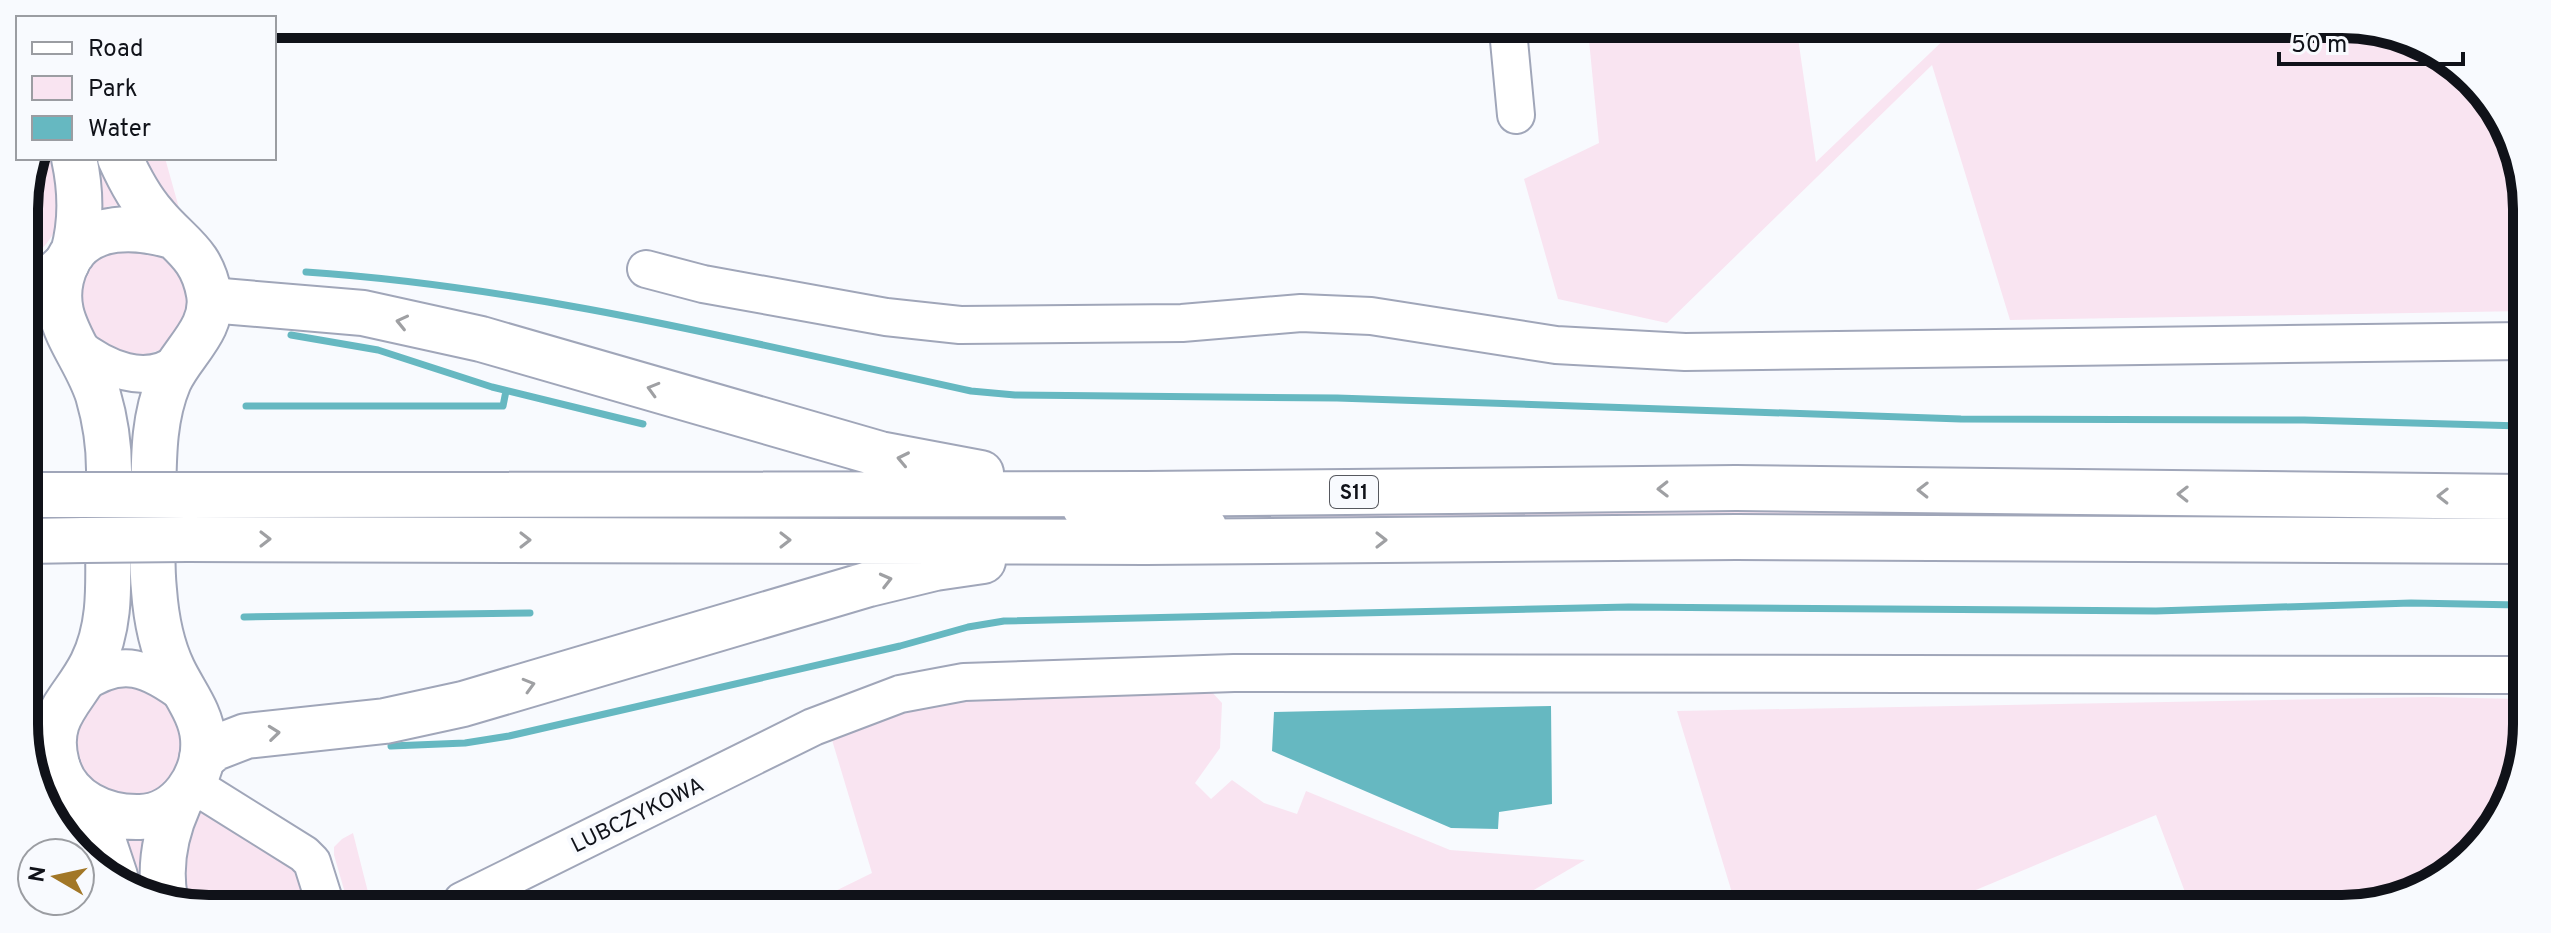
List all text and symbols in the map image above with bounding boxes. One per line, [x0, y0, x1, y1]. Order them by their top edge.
legend [16, 16, 276, 160]
scale bar [2279, 16, 2463, 66]
text: 50 m [2291, 31, 2347, 61]
text: Road [88, 35, 144, 65]
text: Park [88, 75, 138, 105]
text: Water [88, 115, 151, 145]
one-way arrow [395, 314, 409, 331]
one-way arrow [646, 382, 660, 398]
one-way arrow [897, 451, 910, 468]
road number: S11 [1330, 476, 1378, 508]
one-way arrow [1656, 480, 1669, 498]
one-way arrow [1916, 481, 1929, 499]
one-way arrow [2176, 485, 2189, 502]
one-way arrow [2436, 487, 2449, 505]
one-way arrow [259, 530, 272, 548]
one-way arrow [519, 531, 532, 549]
one-way arrow [779, 531, 792, 549]
one-way arrow [1375, 531, 1388, 549]
one-way arrow [878, 573, 892, 590]
one-way arrow [521, 678, 535, 694]
one-way arrow [268, 725, 281, 742]
street label: LUBCZYKOWA [567, 772, 709, 860]
north arrow [16, 837, 96, 917]
text: N [24, 864, 53, 884]

